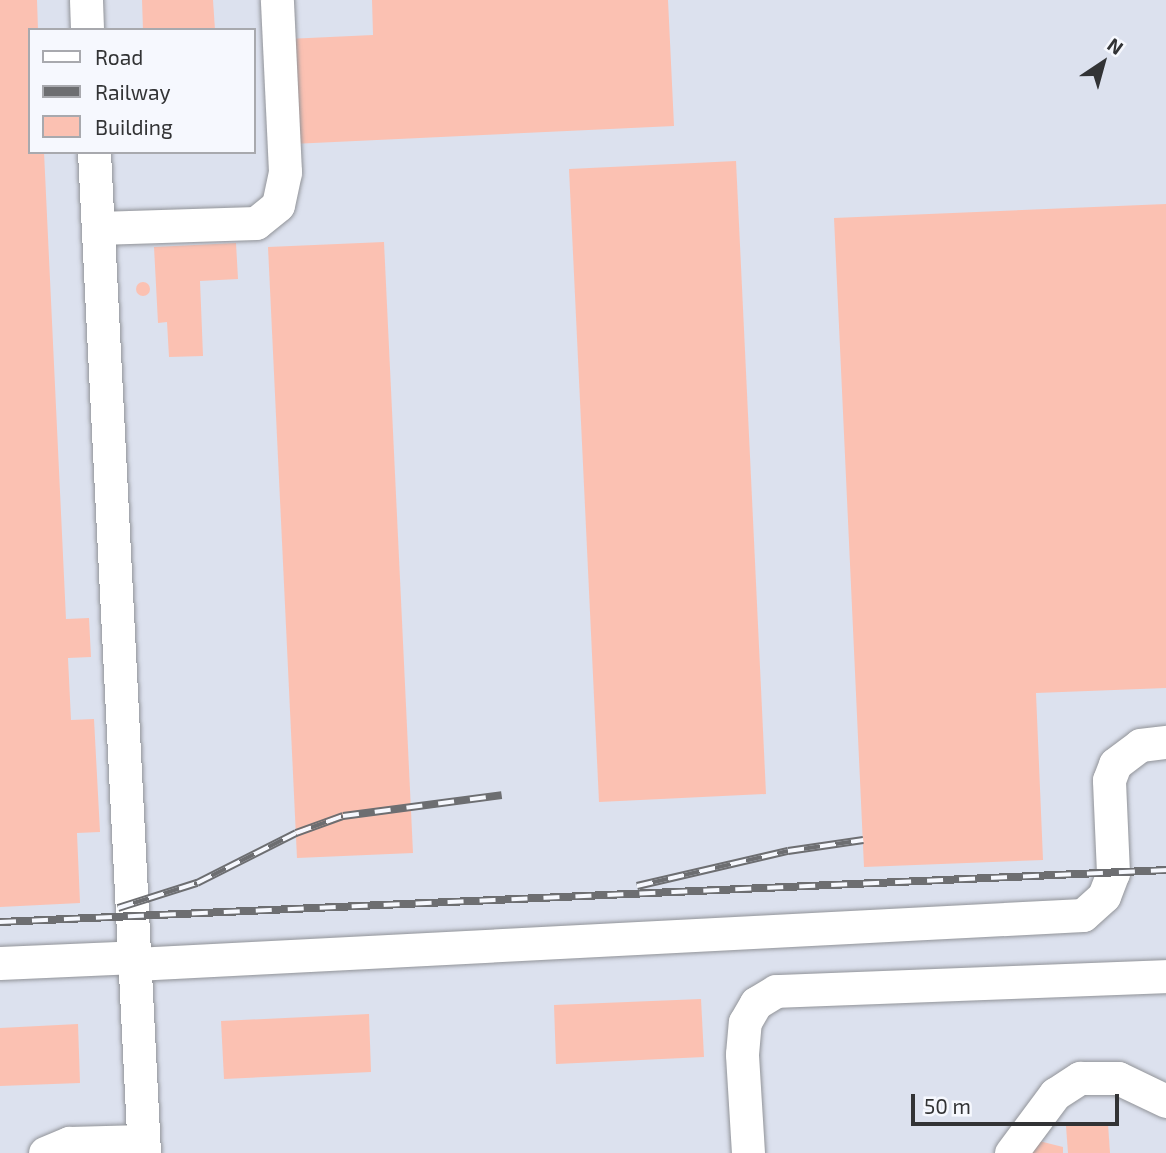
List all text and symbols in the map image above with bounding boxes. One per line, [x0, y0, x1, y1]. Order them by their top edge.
legend [28, 28, 256, 154]
north arrow [1068, 28, 1138, 98]
text: N [1103, 32, 1128, 59]
text: Road [95, 44, 143, 69]
text: Railway [95, 79, 171, 104]
text: Building [95, 114, 173, 139]
scale bar [914, 1080, 1122, 1124]
text: 50 m [924, 1093, 971, 1118]

